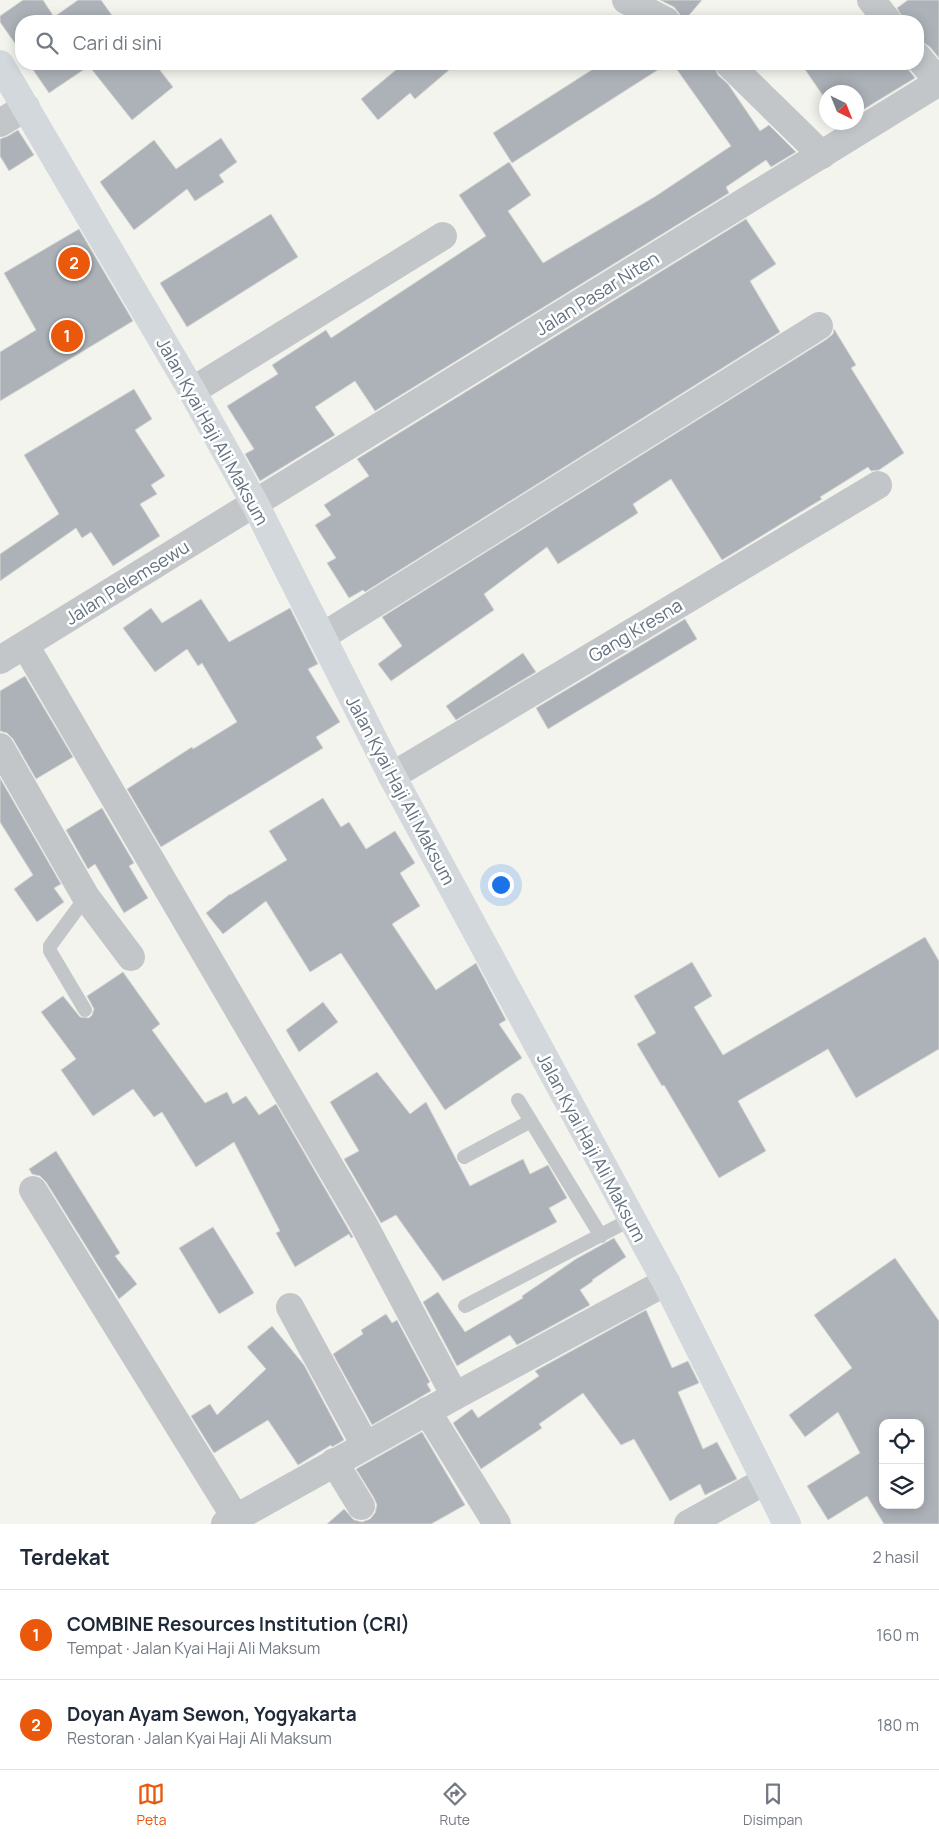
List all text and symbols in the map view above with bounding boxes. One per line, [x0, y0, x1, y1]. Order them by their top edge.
search box [15, 15, 924, 70]
icon: search [33, 29, 61, 57]
text: Cari di sini [73, 30, 162, 56]
north arrow [819, 85, 864, 130]
pin: 2 [58, 244, 90, 282]
street label: Jalan Pasar Niten [531, 245, 663, 341]
pin: 1 [51, 317, 83, 355]
street label: Jalan Kyai Haji Ali Maksum [151, 333, 275, 529]
street label: Jalan Pelemsewu [60, 534, 194, 630]
street label: Gang Kresna [584, 593, 686, 667]
street label: Jalan Kyai Haji Ali Maksum [341, 691, 461, 889]
your location [488, 872, 514, 898]
street label: Jalan Kyai Haji Ali Maksum [532, 1048, 652, 1246]
map controls [879, 1419, 924, 1509]
button: locate [879, 1419, 924, 1464]
button: layers [879, 1464, 924, 1509]
text: Terdekat [20, 1543, 110, 1571]
text: 2 hasil [872, 1546, 919, 1568]
text: COMBINE Resources Institution (CRI) [67, 1611, 410, 1637]
text: 1 [32, 1624, 40, 1646]
text: 160 m [876, 1624, 919, 1646]
text: Tempat · Jalan Kyai Haji Ali Maksum [67, 1637, 320, 1659]
text: Doyan Ayam Sewon, Yogyakarta [67, 1701, 357, 1727]
text: 2 [31, 1714, 41, 1736]
text: 180 m [877, 1714, 919, 1736]
text: Restoran · Jalan Kyai Haji Ali Maksum [67, 1727, 332, 1749]
tab: Peta [136, 1780, 166, 1829]
tab: Rute [439, 1780, 470, 1829]
tab: Disimpan [743, 1780, 803, 1829]

